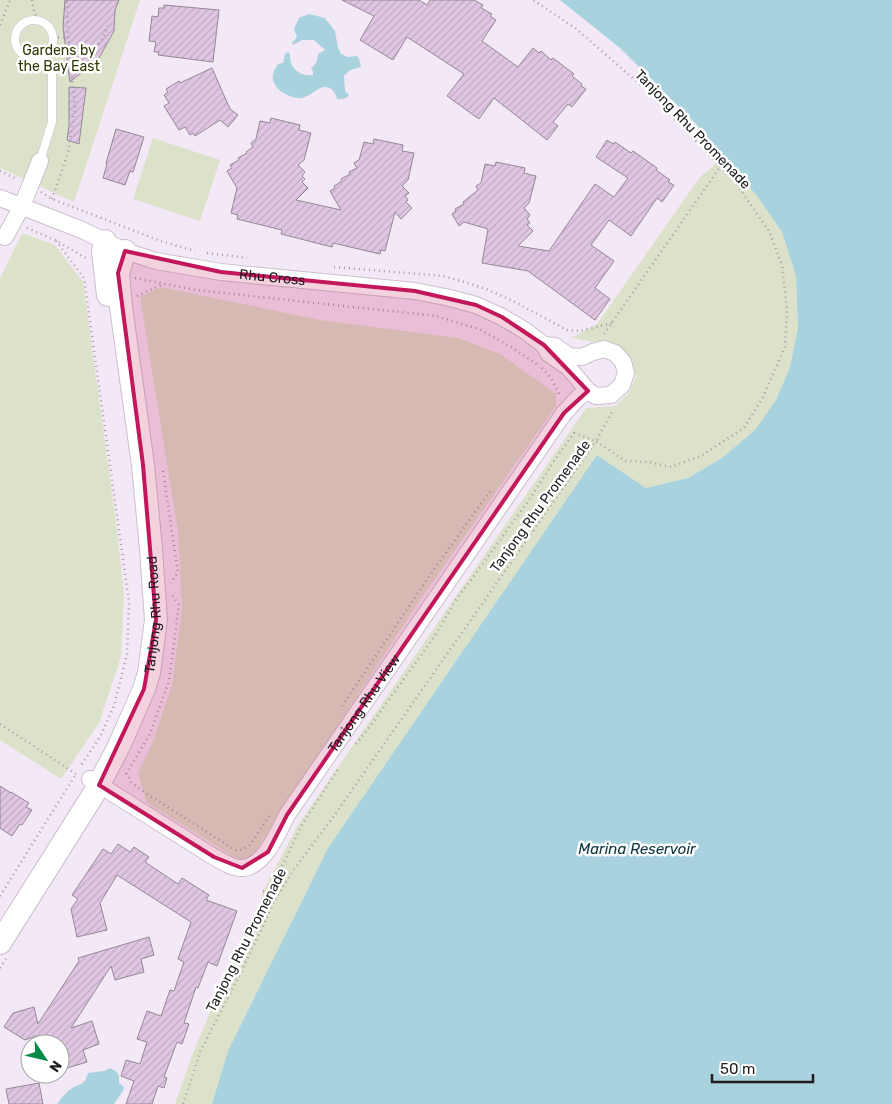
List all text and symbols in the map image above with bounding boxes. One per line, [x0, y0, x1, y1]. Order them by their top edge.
park label: Gardens by the Bay East [18, 42, 100, 75]
street label: Tanjong Rhu Promenade [631, 66, 754, 193]
street label: Rhu Cross [238, 266, 306, 289]
street label: Tanjong Rhu Promenade [487, 437, 594, 576]
street label: Tanjong Rhu Road [141, 555, 165, 674]
street label: Tanjong Rhu View [325, 651, 404, 756]
water label: Marina Reservoir [578, 840, 697, 858]
street label: Tanjong Rhu Promenade [203, 865, 290, 1015]
north arrow [20, 1034, 70, 1084]
scale bar [712, 1052, 813, 1084]
text: N [45, 1057, 65, 1075]
text: 50 m [720, 1060, 755, 1078]

